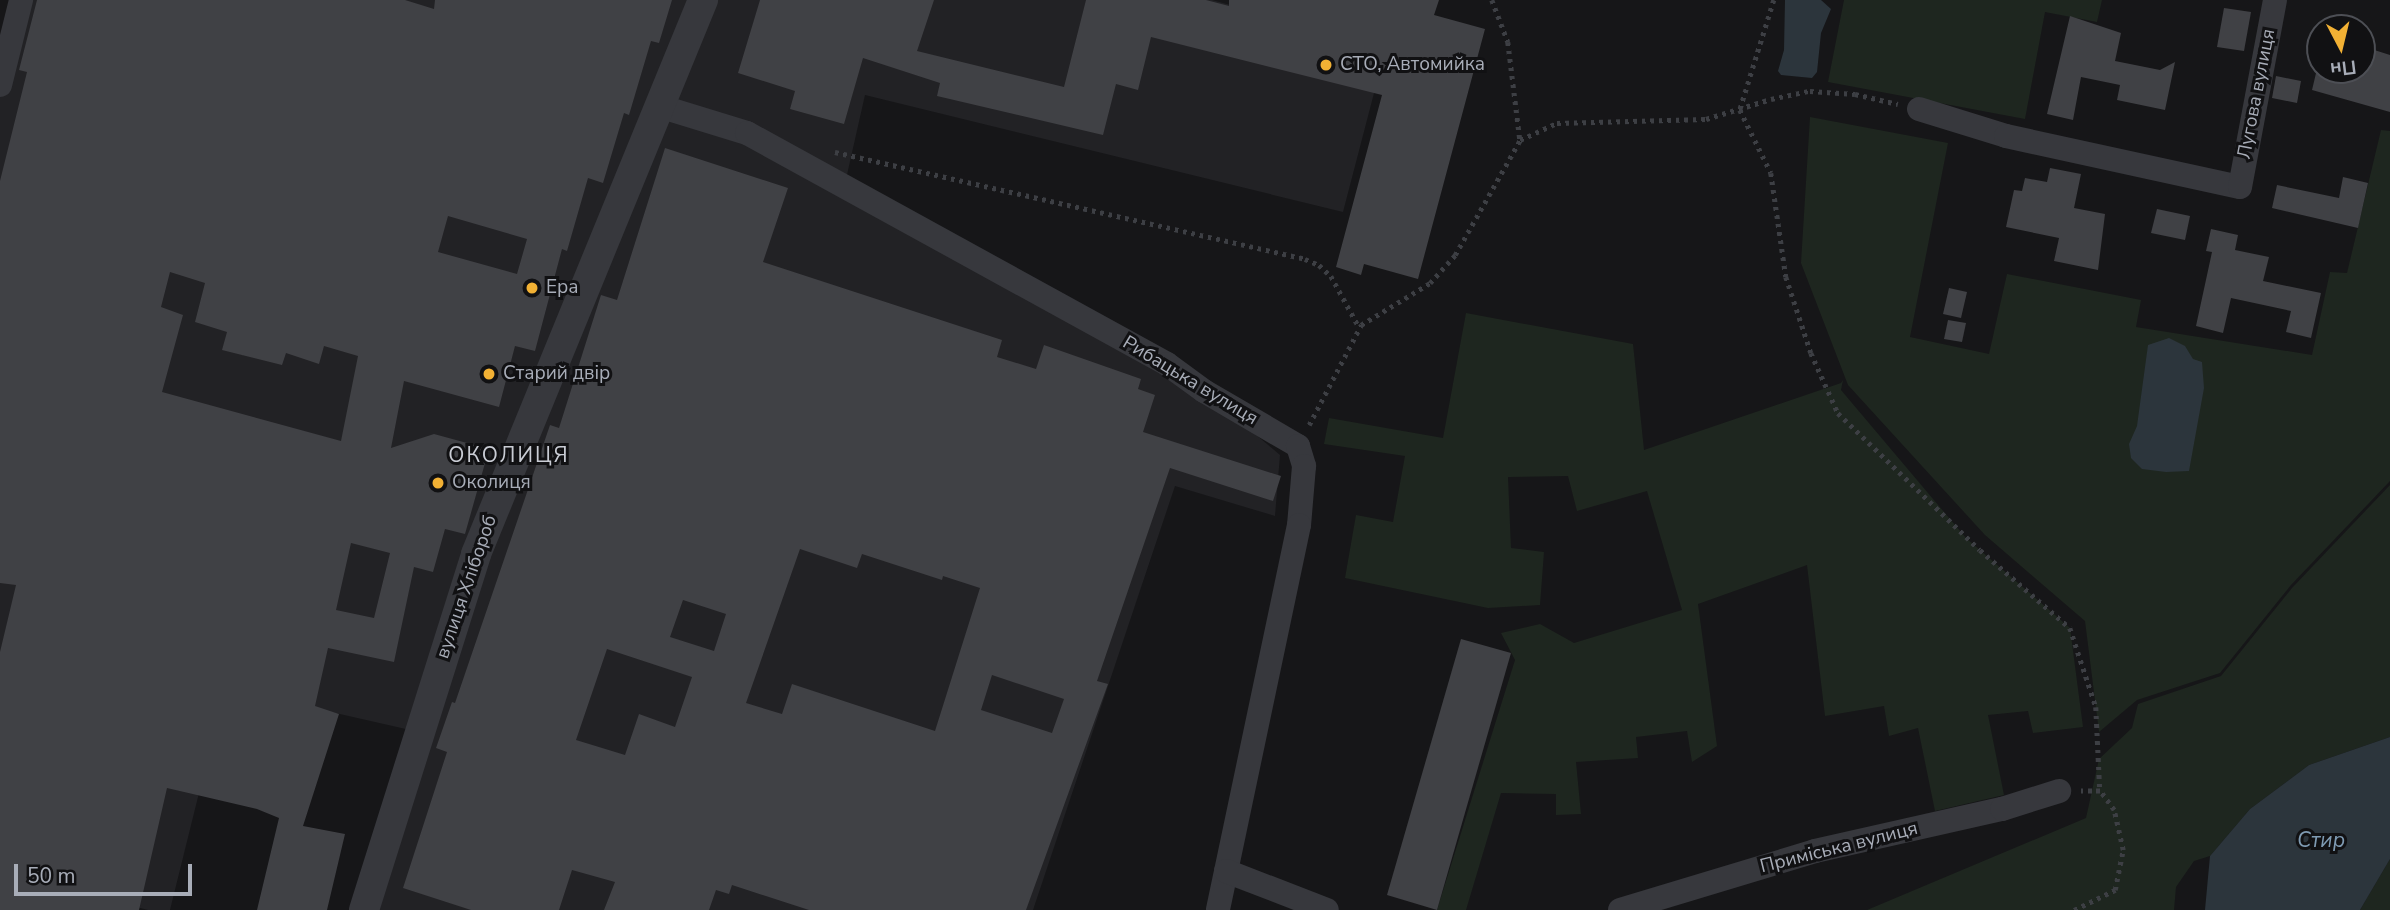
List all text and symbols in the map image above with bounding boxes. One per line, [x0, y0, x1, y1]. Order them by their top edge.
north arrow [2306, 14, 2376, 84]
street label: Лугова вулиця [2233, 27, 2281, 161]
text: Пн [2329, 53, 2358, 82]
place label: СТО, Автомийка [1340, 54, 1485, 76]
marker: СТО, Автомийка [1318, 57, 1334, 73]
place label: Ера [546, 277, 579, 299]
marker: Ера [524, 280, 540, 296]
street label: Рибацька вулиця [1118, 332, 1262, 430]
place label: Старий двір [503, 363, 610, 385]
marker: Старий двір [481, 366, 497, 382]
district label: ОКОЛИЦЯ [449, 442, 569, 468]
place label: Околиця [452, 472, 531, 494]
marker: Околиця [430, 475, 446, 491]
street label: вулиця Хлібороб [432, 512, 502, 662]
street label: Приміська вулиця [1758, 817, 1920, 879]
water label: Стир [2297, 827, 2345, 853]
scale bar [18, 850, 196, 894]
text: 50 m [27, 862, 76, 890]

